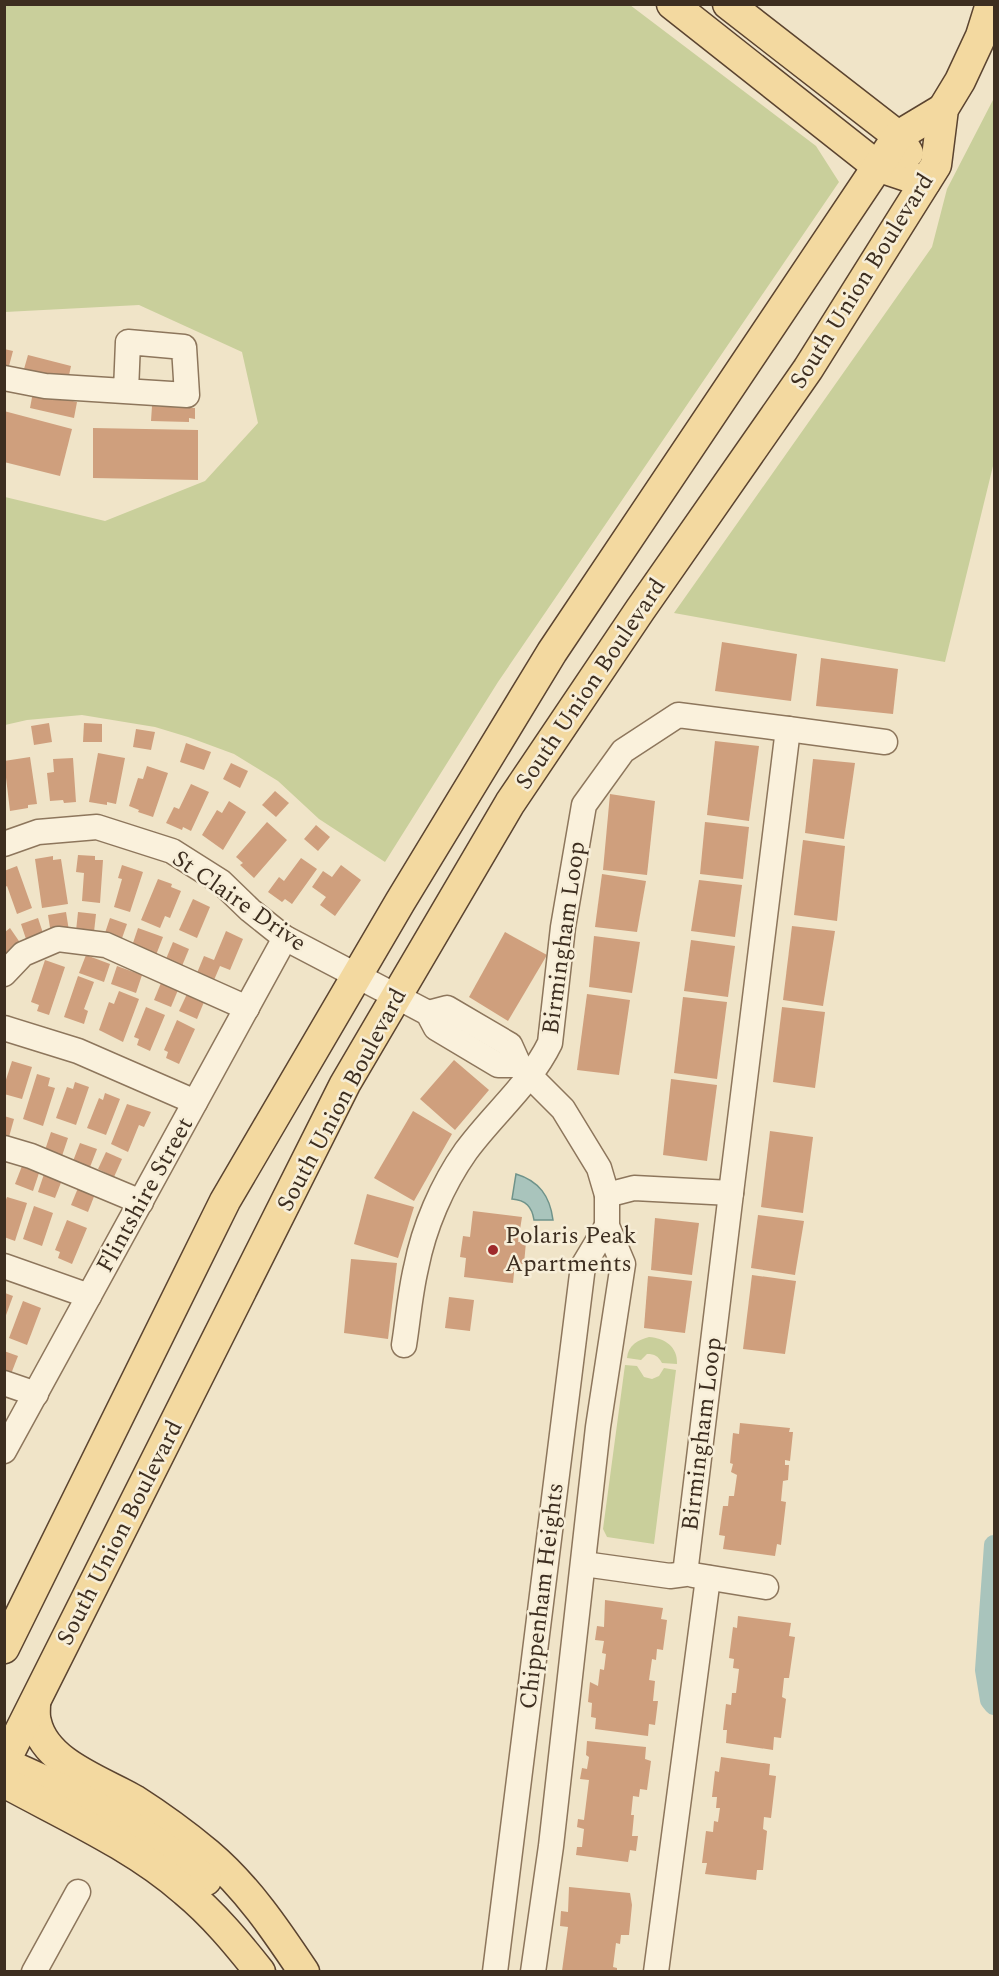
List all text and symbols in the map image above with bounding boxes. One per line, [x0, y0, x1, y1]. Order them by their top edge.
street label: South Union Boulevard [781, 166, 943, 396]
street label: South Union Boulevard [507, 571, 675, 797]
street label: Birmingham Loop [533, 839, 595, 1037]
street label: St Claire Drive [164, 841, 314, 961]
street label: South Union Boulevard [268, 982, 416, 1218]
street label: Flintshire Street [87, 1111, 203, 1279]
place label: Polaris Peak Apartments [505, 1218, 637, 1282]
marker: Polaris Peak Apartments [486, 1243, 500, 1257]
street label: Birmingham Loop [672, 1335, 732, 1533]
street label: South Union Boulevard [48, 1414, 192, 1652]
street label: Chippenham Heights [510, 1481, 574, 1711]

